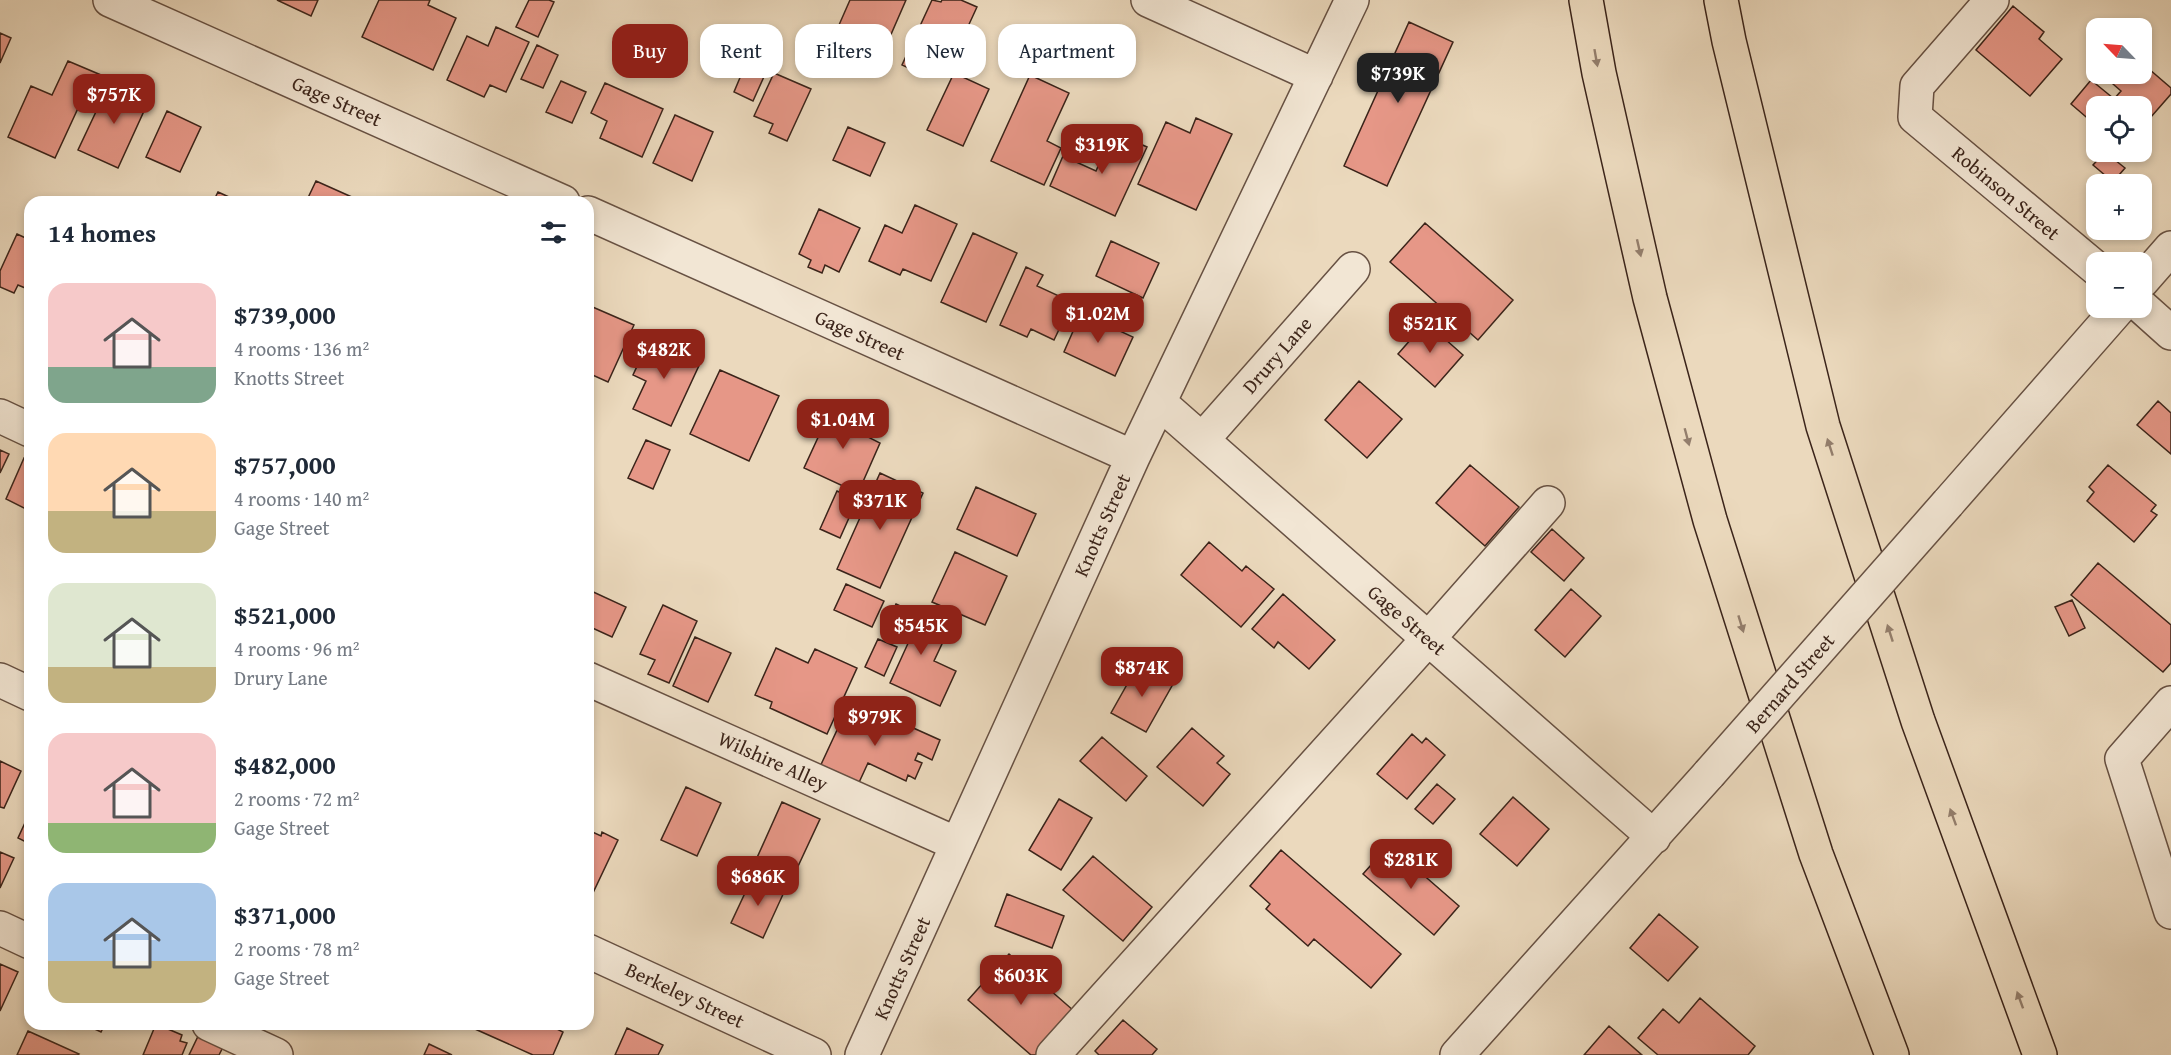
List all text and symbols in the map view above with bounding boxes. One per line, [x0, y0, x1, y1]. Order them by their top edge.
north arrow [2086, 18, 2152, 84]
map controls [2086, 18, 2152, 318]
chip: Buy [612, 24, 688, 78]
chip: Rent [700, 24, 783, 78]
chip: Filters [795, 24, 893, 78]
chip: New [905, 24, 986, 78]
chip: Apartment [998, 24, 1136, 78]
one-way arrow [1592, 48, 1601, 67]
pin: $739K [1356, 53, 1440, 104]
text: $739K [1371, 58, 1425, 87]
street label: Gage Street [288, 68, 387, 133]
pin: $757K [72, 74, 156, 125]
text: $757K [87, 79, 141, 108]
button: locate [2086, 96, 2152, 162]
pin: $319K [1060, 124, 1144, 175]
text: $319K [1075, 129, 1129, 158]
street label: Robinson Street [1946, 139, 2067, 247]
button: + [2086, 174, 2152, 240]
text: 14 homes [48, 213, 156, 252]
icon: filters [537, 216, 570, 249]
one-way arrow [1635, 239, 1644, 258]
button: − [2086, 252, 2152, 318]
pin: $1.02M [1049, 293, 1147, 344]
text: $739,000 [234, 295, 336, 334]
text: $1.02M [1066, 298, 1130, 327]
street label: Gage Street [811, 302, 910, 367]
pin: $521K [1388, 303, 1472, 354]
icon: home [96, 307, 168, 379]
text: $521K [1403, 308, 1457, 337]
street label: Drury Lane [1235, 310, 1318, 400]
pin: $482K [622, 329, 706, 380]
text: 4 rooms · 136 m² [234, 334, 369, 363]
text: $482K [637, 334, 691, 363]
text: Knotts Street [234, 363, 344, 392]
pin: $1.04M [794, 399, 892, 450]
text: $1.04M [811, 404, 875, 433]
one-way arrow [1683, 428, 1693, 446]
one-way arrow [1824, 438, 1834, 456]
text: $757,000 [234, 445, 336, 484]
icon: home [96, 457, 168, 529]
street label: Knotts Street [1066, 468, 1137, 581]
pin: $371K [838, 480, 922, 531]
text: 4 rooms · 140 m² [234, 484, 369, 513]
text: $371K [853, 485, 907, 514]
text: Gage Street [234, 513, 330, 542]
street label: Gage Street [1362, 577, 1453, 662]
text: $521,000 [234, 595, 336, 634]
pin: $545K [879, 605, 963, 656]
icon: home [96, 607, 168, 679]
text: $545K [894, 610, 948, 639]
one-way arrow [1737, 615, 1746, 633]
one-way arrow [1884, 624, 1894, 642]
street label: Bernard Street [1738, 627, 1841, 739]
text: 4 rooms · 96 m² [234, 634, 360, 663]
pin: $874K [1100, 647, 1184, 698]
text: $874K [1115, 652, 1169, 681]
text: Drury Lane [234, 663, 328, 692]
pin: $979K [833, 696, 917, 747]
text: $979K [848, 701, 902, 730]
street label: Wilshire Alley [714, 723, 833, 798]
text: $482,000 [234, 745, 336, 784]
icon: home [96, 757, 168, 829]
text: 2 rooms · 72 m² [234, 784, 360, 813]
one-way arrow [1948, 808, 1958, 826]
text: Gage Street [234, 813, 330, 842]
pin: $281K [1369, 839, 1453, 890]
text: $281K [1384, 844, 1438, 873]
pin: $686K [716, 856, 800, 907]
text: $686K [731, 861, 785, 890]
text: $371,000 [234, 895, 336, 934]
icon: home [96, 907, 168, 979]
street label: Knotts Street [866, 911, 937, 1024]
text: 2 rooms · 78 m² [234, 934, 360, 963]
street label: Berkeley Street [621, 954, 749, 1035]
pin: $603K [979, 955, 1063, 1006]
text: $603K [994, 960, 1048, 989]
text: Gage Street [234, 963, 330, 992]
one-way arrow [2015, 991, 2025, 1009]

